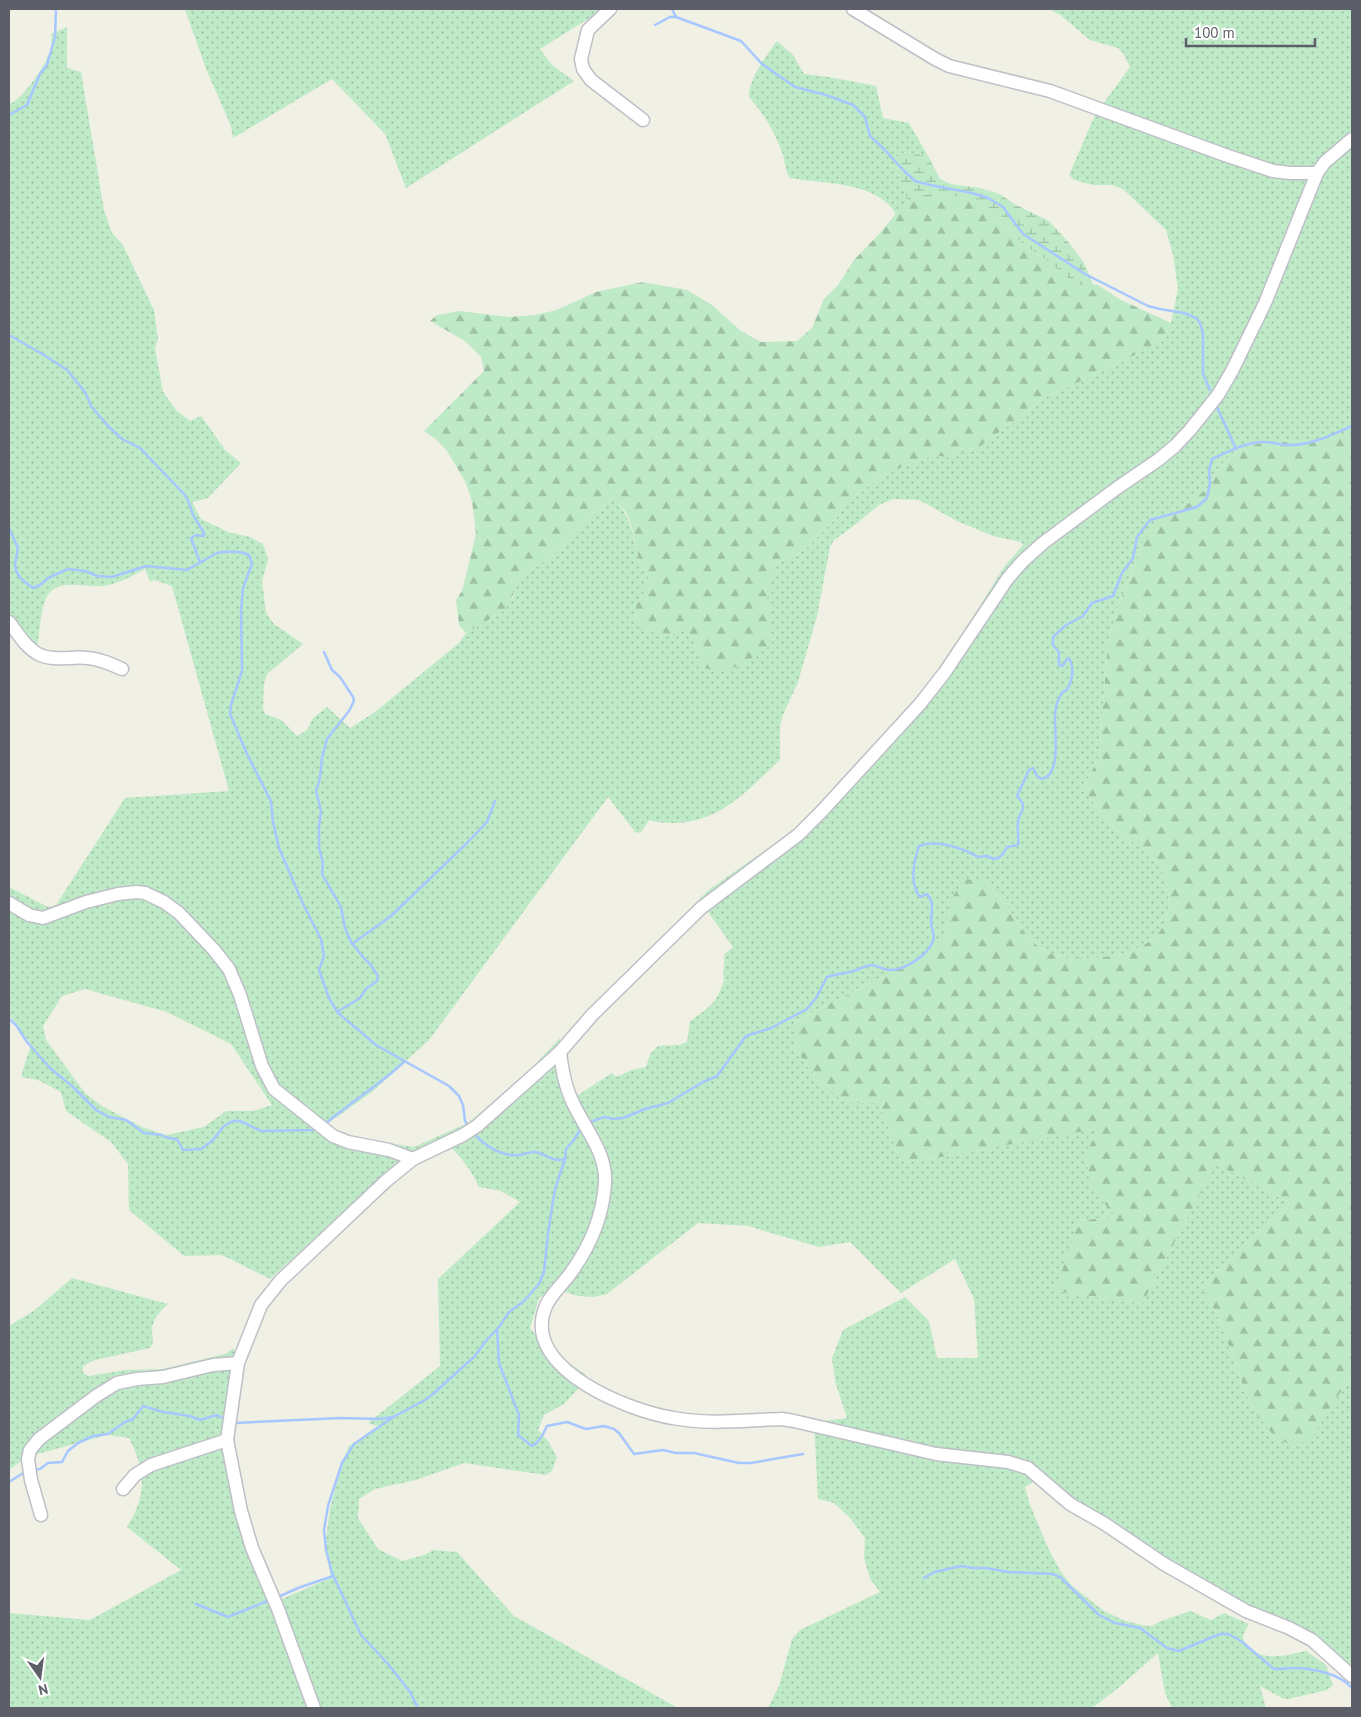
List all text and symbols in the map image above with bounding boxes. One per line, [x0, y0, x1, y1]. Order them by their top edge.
scale bar [1186, 15, 1315, 47]
text: 100 m [1194, 23, 1235, 42]
north arrow [15, 1652, 65, 1702]
text: N [37, 1680, 50, 1699]

